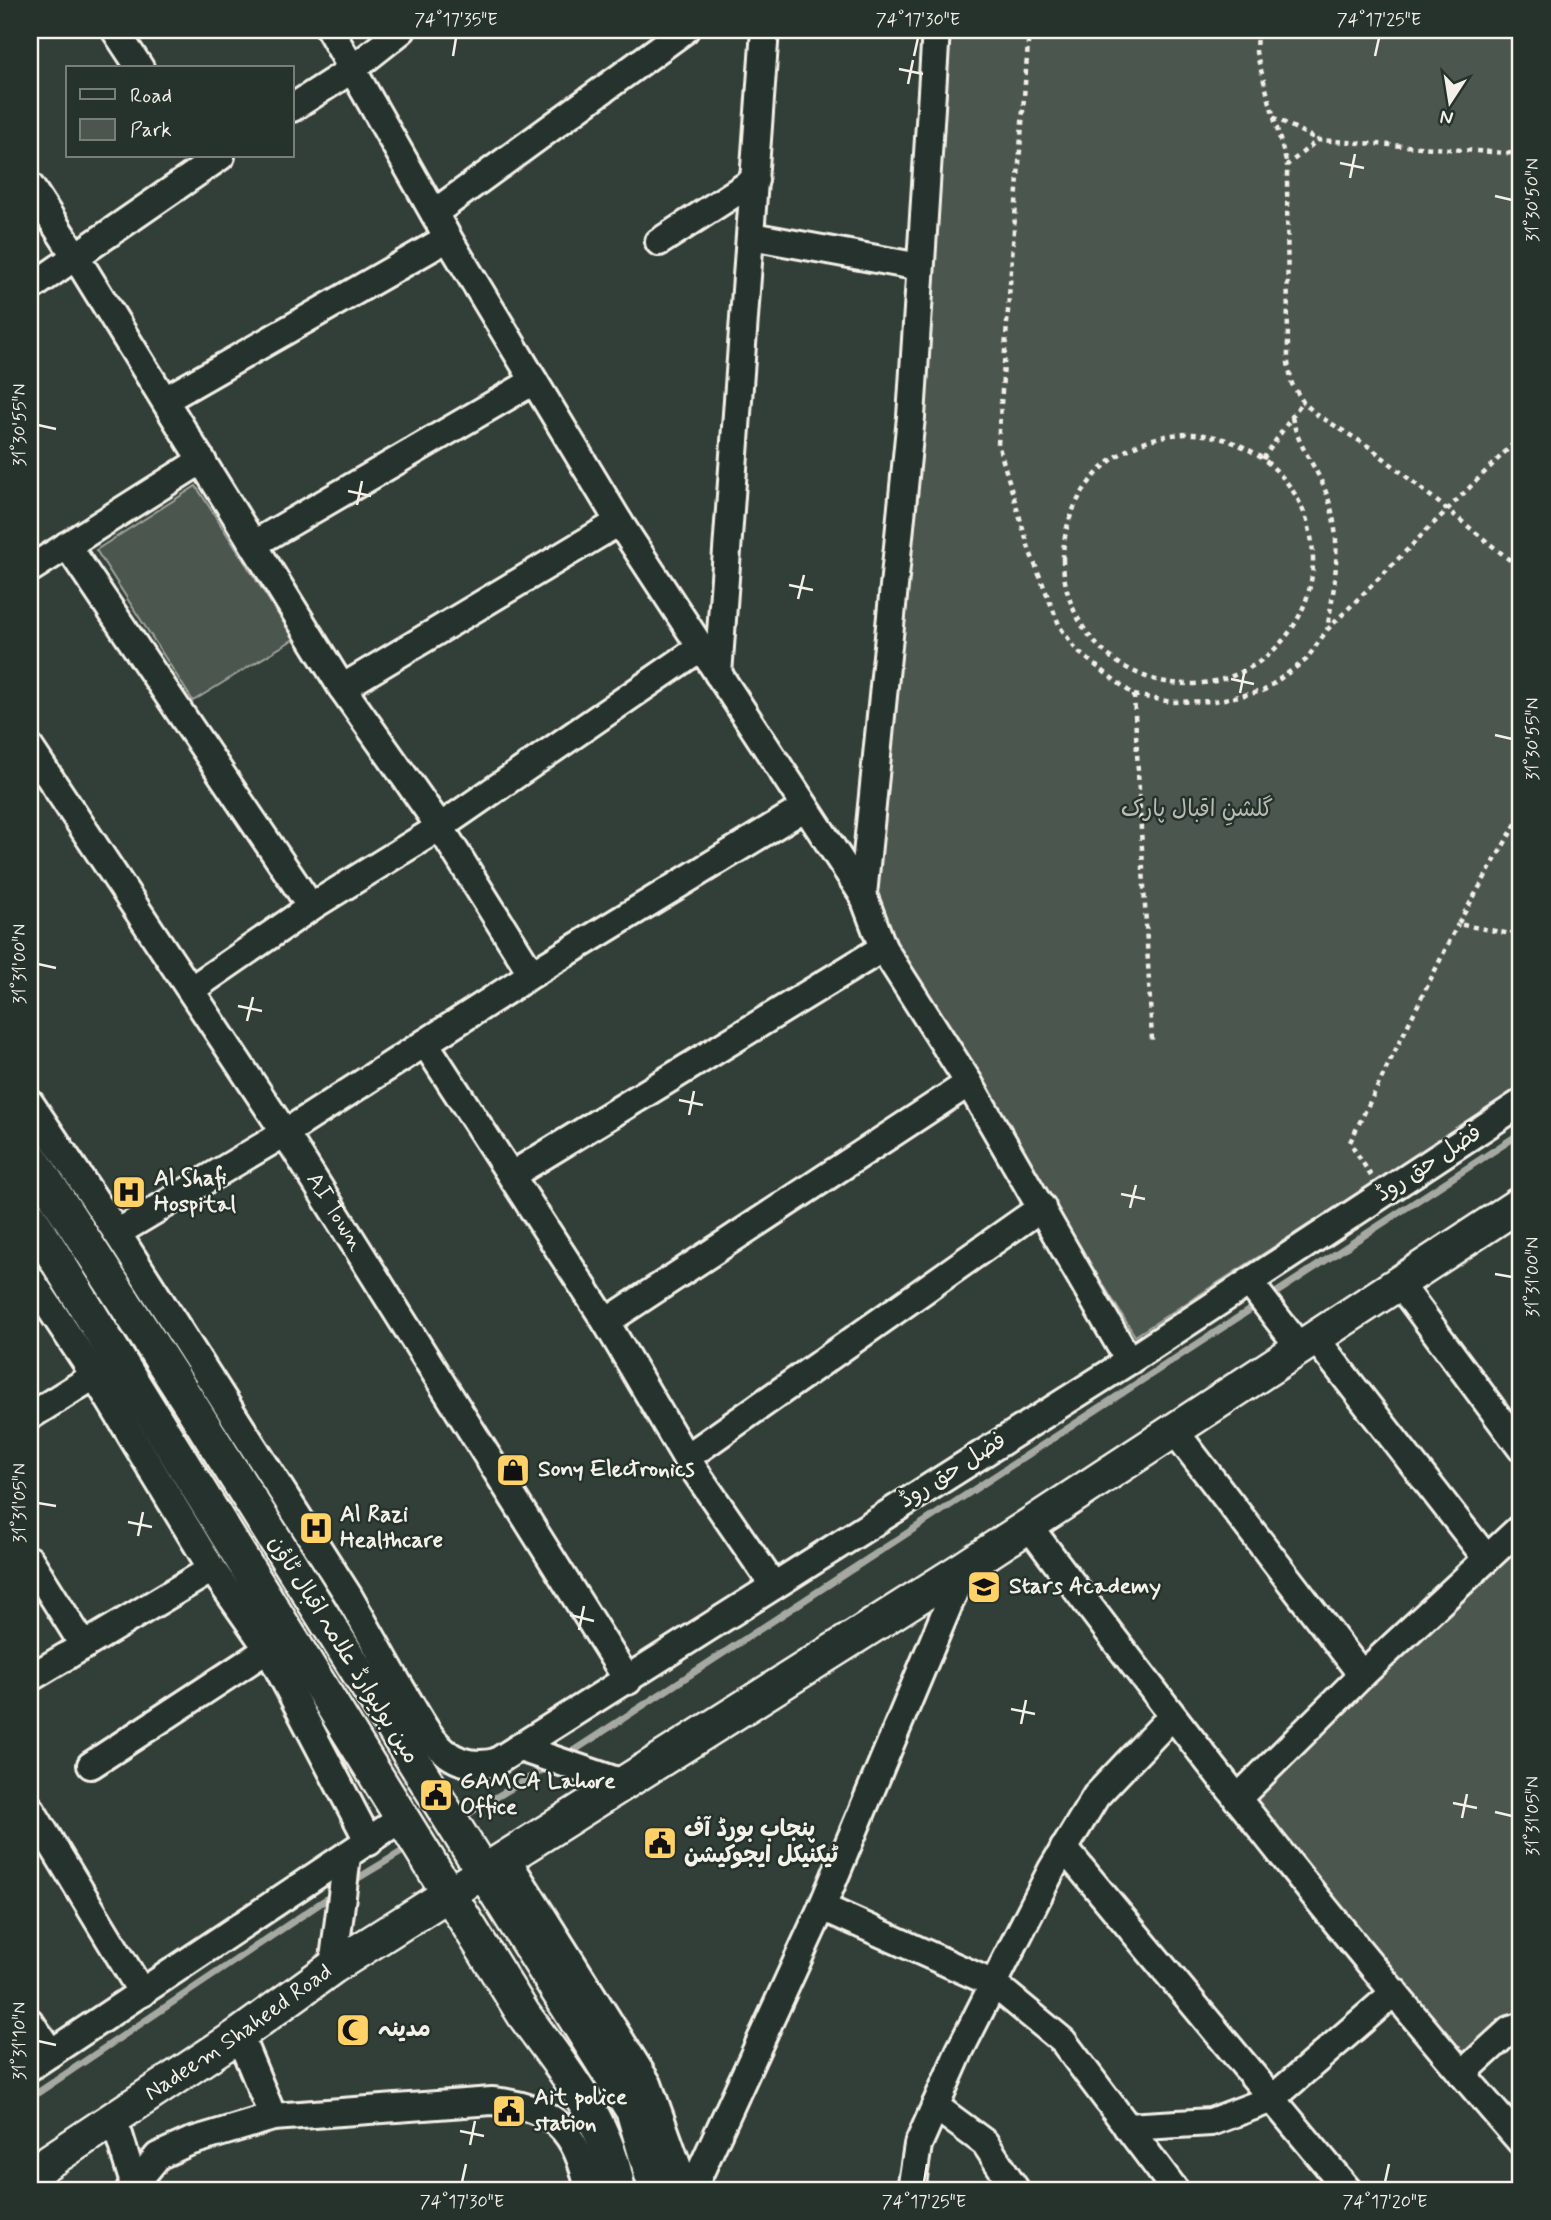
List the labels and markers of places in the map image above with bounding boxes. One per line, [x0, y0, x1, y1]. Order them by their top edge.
place label: Al Shafi Hospital [154, 1164, 236, 1220]
hospital icon: Al Shafi Hospital [110, 1173, 148, 1211]
shop icon: Sony Electronics [494, 1451, 532, 1489]
place label: Sony Electronics [538, 1455, 695, 1485]
place label: Al Razi Healthcare [340, 1500, 443, 1556]
hospital icon: Al Razi Healthcare [297, 1509, 335, 1547]
school or university icon: Stars Academy [965, 1568, 1003, 1606]
place label: Stars Academy [1009, 1572, 1161, 1602]
place label: GAMCA Lahore Office [460, 1767, 616, 1823]
public building icon: GAMCA Lahore Office [417, 1776, 455, 1814]
place label: پنجاب بورڈ آف ٹیکنیکل ایجوکیشن [684, 1815, 839, 1871]
public building icon: پنجاب بورڈ آف ٹیکنیکل ایجوکیشن [641, 1824, 679, 1862]
mosque icon: مدینہ [334, 2011, 372, 2049]
place label: مدینہ [378, 2015, 431, 2045]
place label: Ait police station [534, 2083, 628, 2139]
public building icon: Ait police station [490, 2092, 528, 2130]

